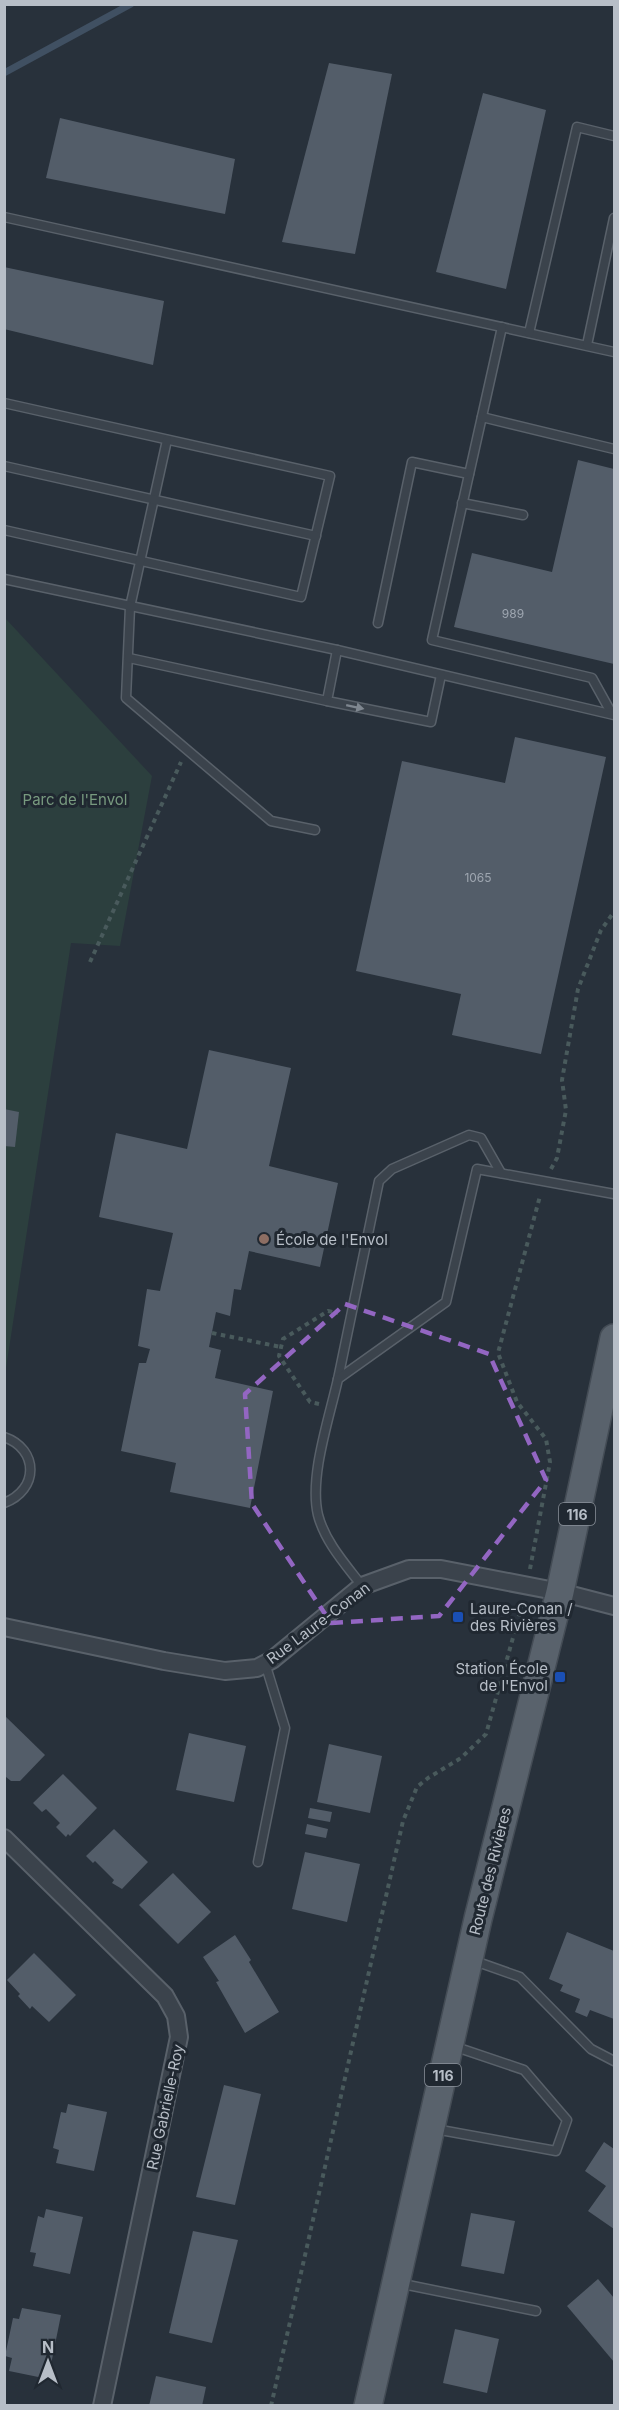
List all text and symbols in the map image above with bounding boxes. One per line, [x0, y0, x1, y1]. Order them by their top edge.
house number: 989 [502, 606, 524, 621]
one-way arrow [345, 702, 364, 712]
park label: Parc de l'Envol [23, 790, 127, 809]
house number: 1065 [464, 870, 492, 885]
place label: École de l'Envol [276, 1230, 388, 1249]
marker: École de l'Envol [257, 1232, 271, 1246]
road number: 116 [559, 1503, 595, 1525]
street label: Rue Laure-Conan [263, 1578, 373, 1668]
place label: Laure-Conan / des Rivières [470, 1599, 573, 1635]
marker: Laure-Conan / des Rivières [451, 1610, 465, 1624]
place label: Station École de l'Envol [455, 1659, 548, 1695]
marker: Station École de l'Envol [553, 1670, 567, 1684]
street label: Route des Rivières [465, 1805, 515, 1937]
street label: Rue Gabrielle-Roy [142, 2042, 188, 2172]
road number: 116 [425, 2064, 461, 2086]
north arrow [18, 2332, 78, 2392]
text: N [42, 2337, 54, 2357]

